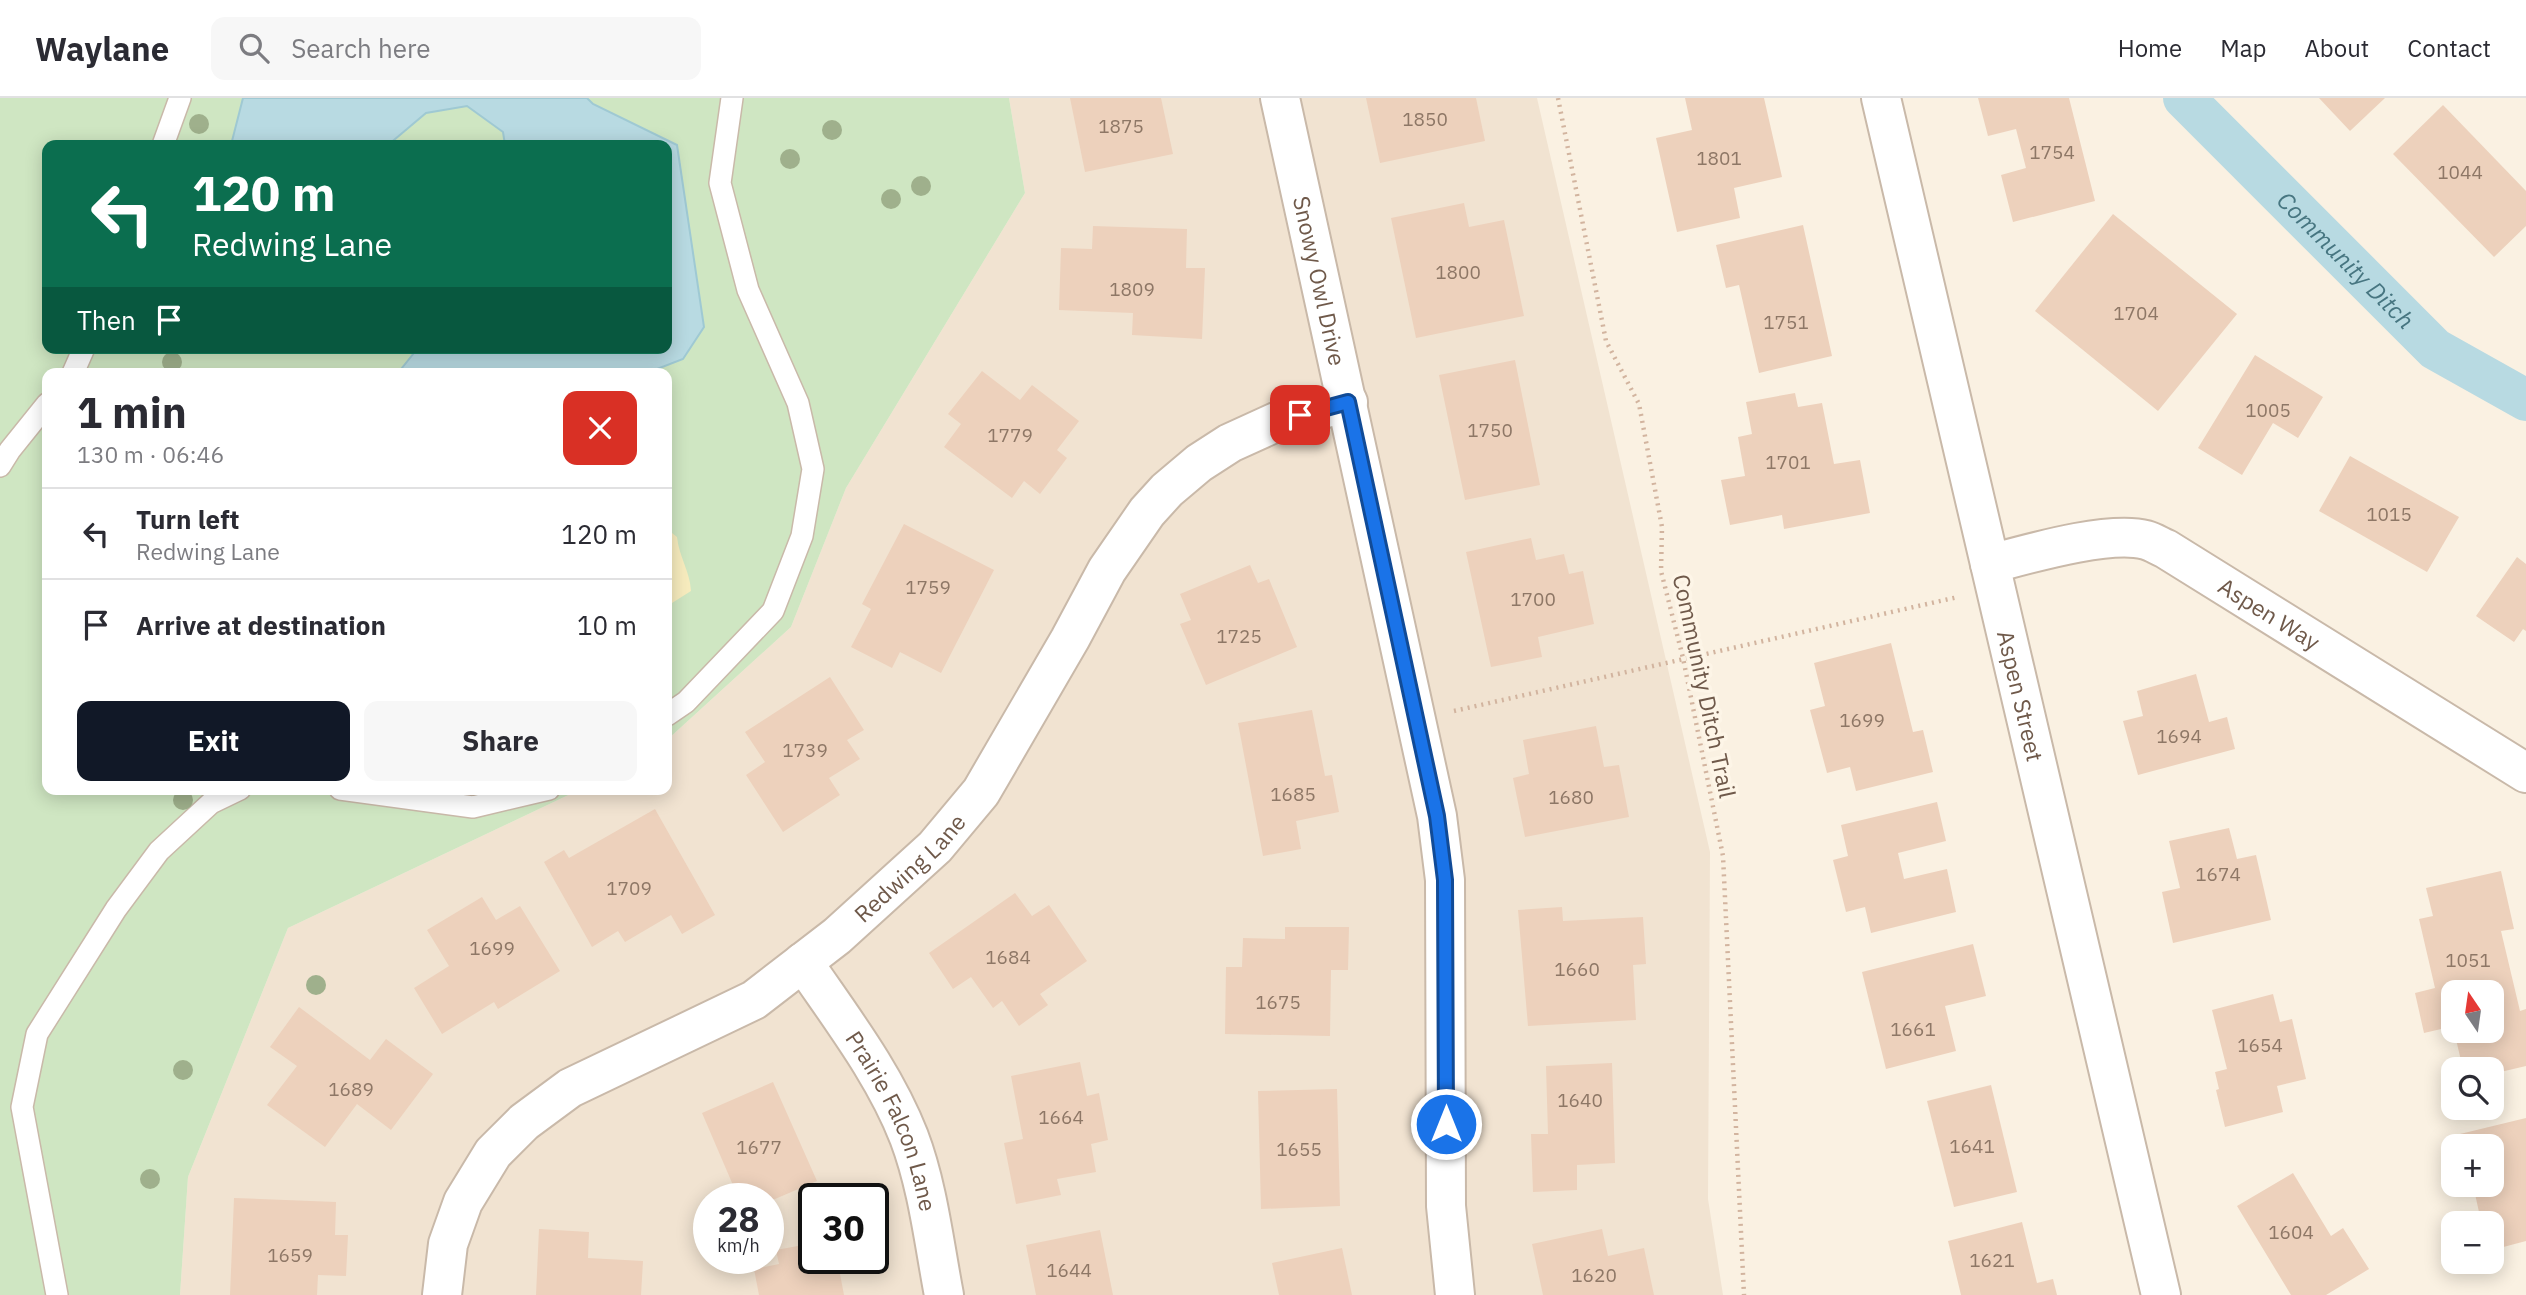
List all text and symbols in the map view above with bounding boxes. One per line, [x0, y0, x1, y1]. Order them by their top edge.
search box [211, 17, 701, 80]
text: Waylane [35, 27, 169, 70]
icon: search [235, 29, 273, 67]
text: Search here [291, 31, 431, 65]
text: Home [2118, 32, 2182, 64]
text: Map [2220, 32, 2266, 64]
text: About [2304, 32, 2369, 64]
text: Contact [2407, 32, 2491, 64]
house number: 1850 [1402, 107, 1448, 131]
house number: 1875 [1098, 114, 1144, 138]
house number: 1754 [2029, 140, 2075, 164]
house number: 1801 [1696, 146, 1742, 170]
house number: 1044 [2437, 160, 2483, 184]
text: 120 m [192, 161, 336, 224]
icon: left [77, 168, 168, 259]
water label: Community Ditch [2270, 184, 2421, 335]
street label: Snowy Owl Drive [1287, 193, 1353, 368]
text: Redwing Lane [192, 223, 392, 265]
house number: 1800 [1435, 260, 1481, 284]
house number: 1809 [1109, 277, 1155, 301]
icon: arrive [150, 301, 188, 339]
house number: 1704 [2113, 301, 2159, 325]
text: Then [77, 303, 136, 337]
house number: 1751 [1763, 310, 1809, 334]
text: 1 min [77, 385, 187, 440]
pin [1270, 385, 1330, 445]
button: close [563, 391, 637, 465]
icon: arrive [1281, 396, 1319, 434]
house number: 1005 [2245, 398, 2291, 422]
house number: 1750 [1467, 418, 1513, 442]
house number: 1779 [987, 423, 1033, 447]
text: 130 m · 06:46 [77, 439, 224, 469]
house number: 1701 [1765, 450, 1811, 474]
text: Turn left [136, 502, 239, 536]
house number: 1015 [2366, 502, 2412, 526]
icon: left [77, 515, 115, 553]
text: 120 m [561, 517, 637, 551]
text: Redwing Lane [136, 536, 280, 566]
street label: Aspen Way [2213, 570, 2326, 657]
street label: Community Ditch Trail [1667, 571, 1743, 801]
house number: 1759 [905, 575, 951, 599]
house number: 1700 [1510, 587, 1556, 611]
icon: arrive [77, 606, 115, 644]
text: Arrive at destination [136, 608, 386, 642]
text: 10 m [577, 608, 637, 642]
house number: 1725 [1216, 624, 1262, 648]
street label: Aspen Street [1991, 627, 2051, 764]
button: Exit [77, 701, 350, 781]
button: Share [364, 701, 637, 781]
house number: 1699 [1839, 708, 1885, 732]
house number: 1694 [2156, 724, 2202, 748]
house number: 1739 [782, 738, 828, 762]
house number: 1685 [1270, 782, 1316, 806]
house number: 1680 [1548, 785, 1594, 809]
street label: Redwing Lane [847, 807, 972, 928]
house number: 1674 [2195, 862, 2241, 886]
house number: 1709 [606, 876, 652, 900]
house number: 1699 [469, 936, 515, 960]
house number: 1684 [985, 945, 1031, 969]
house number: 1051 [2445, 948, 2491, 972]
house number: 1660 [1554, 957, 1600, 981]
north arrow [2441, 980, 2504, 1043]
map controls [2441, 980, 2504, 1274]
house number: 1675 [1255, 990, 1301, 1014]
house number: 1661 [1890, 1017, 1936, 1041]
street label: Prairie Falcon Lane [840, 1025, 944, 1214]
house number: 1654 [2237, 1033, 2283, 1057]
button: search [2441, 1057, 2504, 1120]
house number: 1689 [328, 1077, 374, 1101]
position arrow [1409, 1087, 1483, 1161]
house number: 1640 [1557, 1088, 1603, 1112]
house number: 1664 [1038, 1105, 1084, 1129]
house number: 1641 [1949, 1134, 1995, 1158]
button: + [2441, 1134, 2504, 1197]
house number: 1677 [736, 1135, 782, 1159]
house number: 1655 [1276, 1137, 1322, 1161]
speed limit sign: 30 [798, 1183, 889, 1274]
text: 28 [717, 1196, 760, 1242]
button: − [2441, 1211, 2504, 1274]
house number: 1604 [2268, 1220, 2314, 1244]
text: km/h [717, 1234, 760, 1257]
house number: 1659 [267, 1243, 313, 1267]
house number: 1621 [1969, 1248, 2015, 1272]
house number: 1644 [1046, 1258, 1092, 1282]
house number: 1620 [1571, 1263, 1617, 1287]

